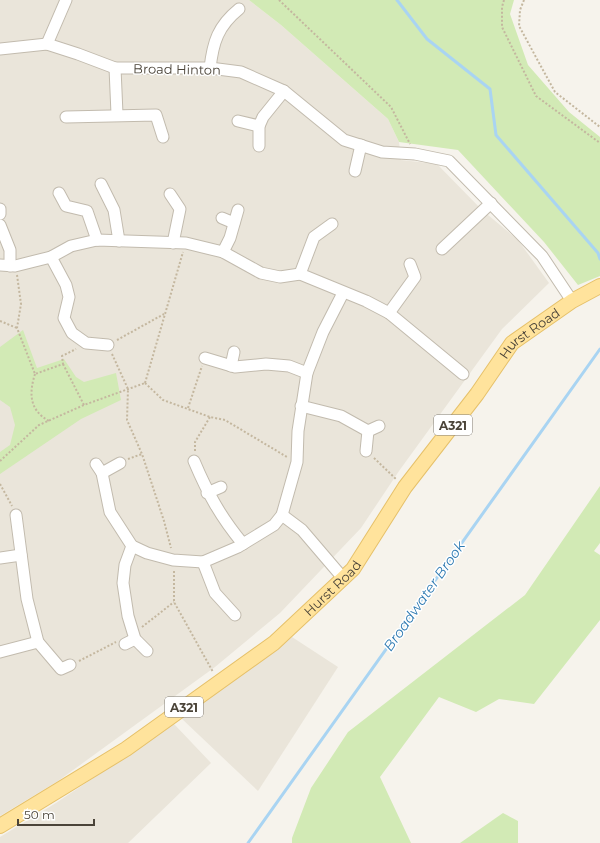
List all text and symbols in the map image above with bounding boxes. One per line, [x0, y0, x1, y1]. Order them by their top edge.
street label: Broad Hinton [133, 60, 221, 78]
street label: Hurst Road [496, 304, 563, 362]
road number: A321 [434, 415, 472, 435]
water label: Broadwater Brook [379, 537, 469, 655]
street label: Hurst Road [300, 557, 364, 619]
road number: A321 [165, 697, 203, 717]
scale bar [18, 801, 94, 827]
text: 50 m [24, 807, 55, 822]

